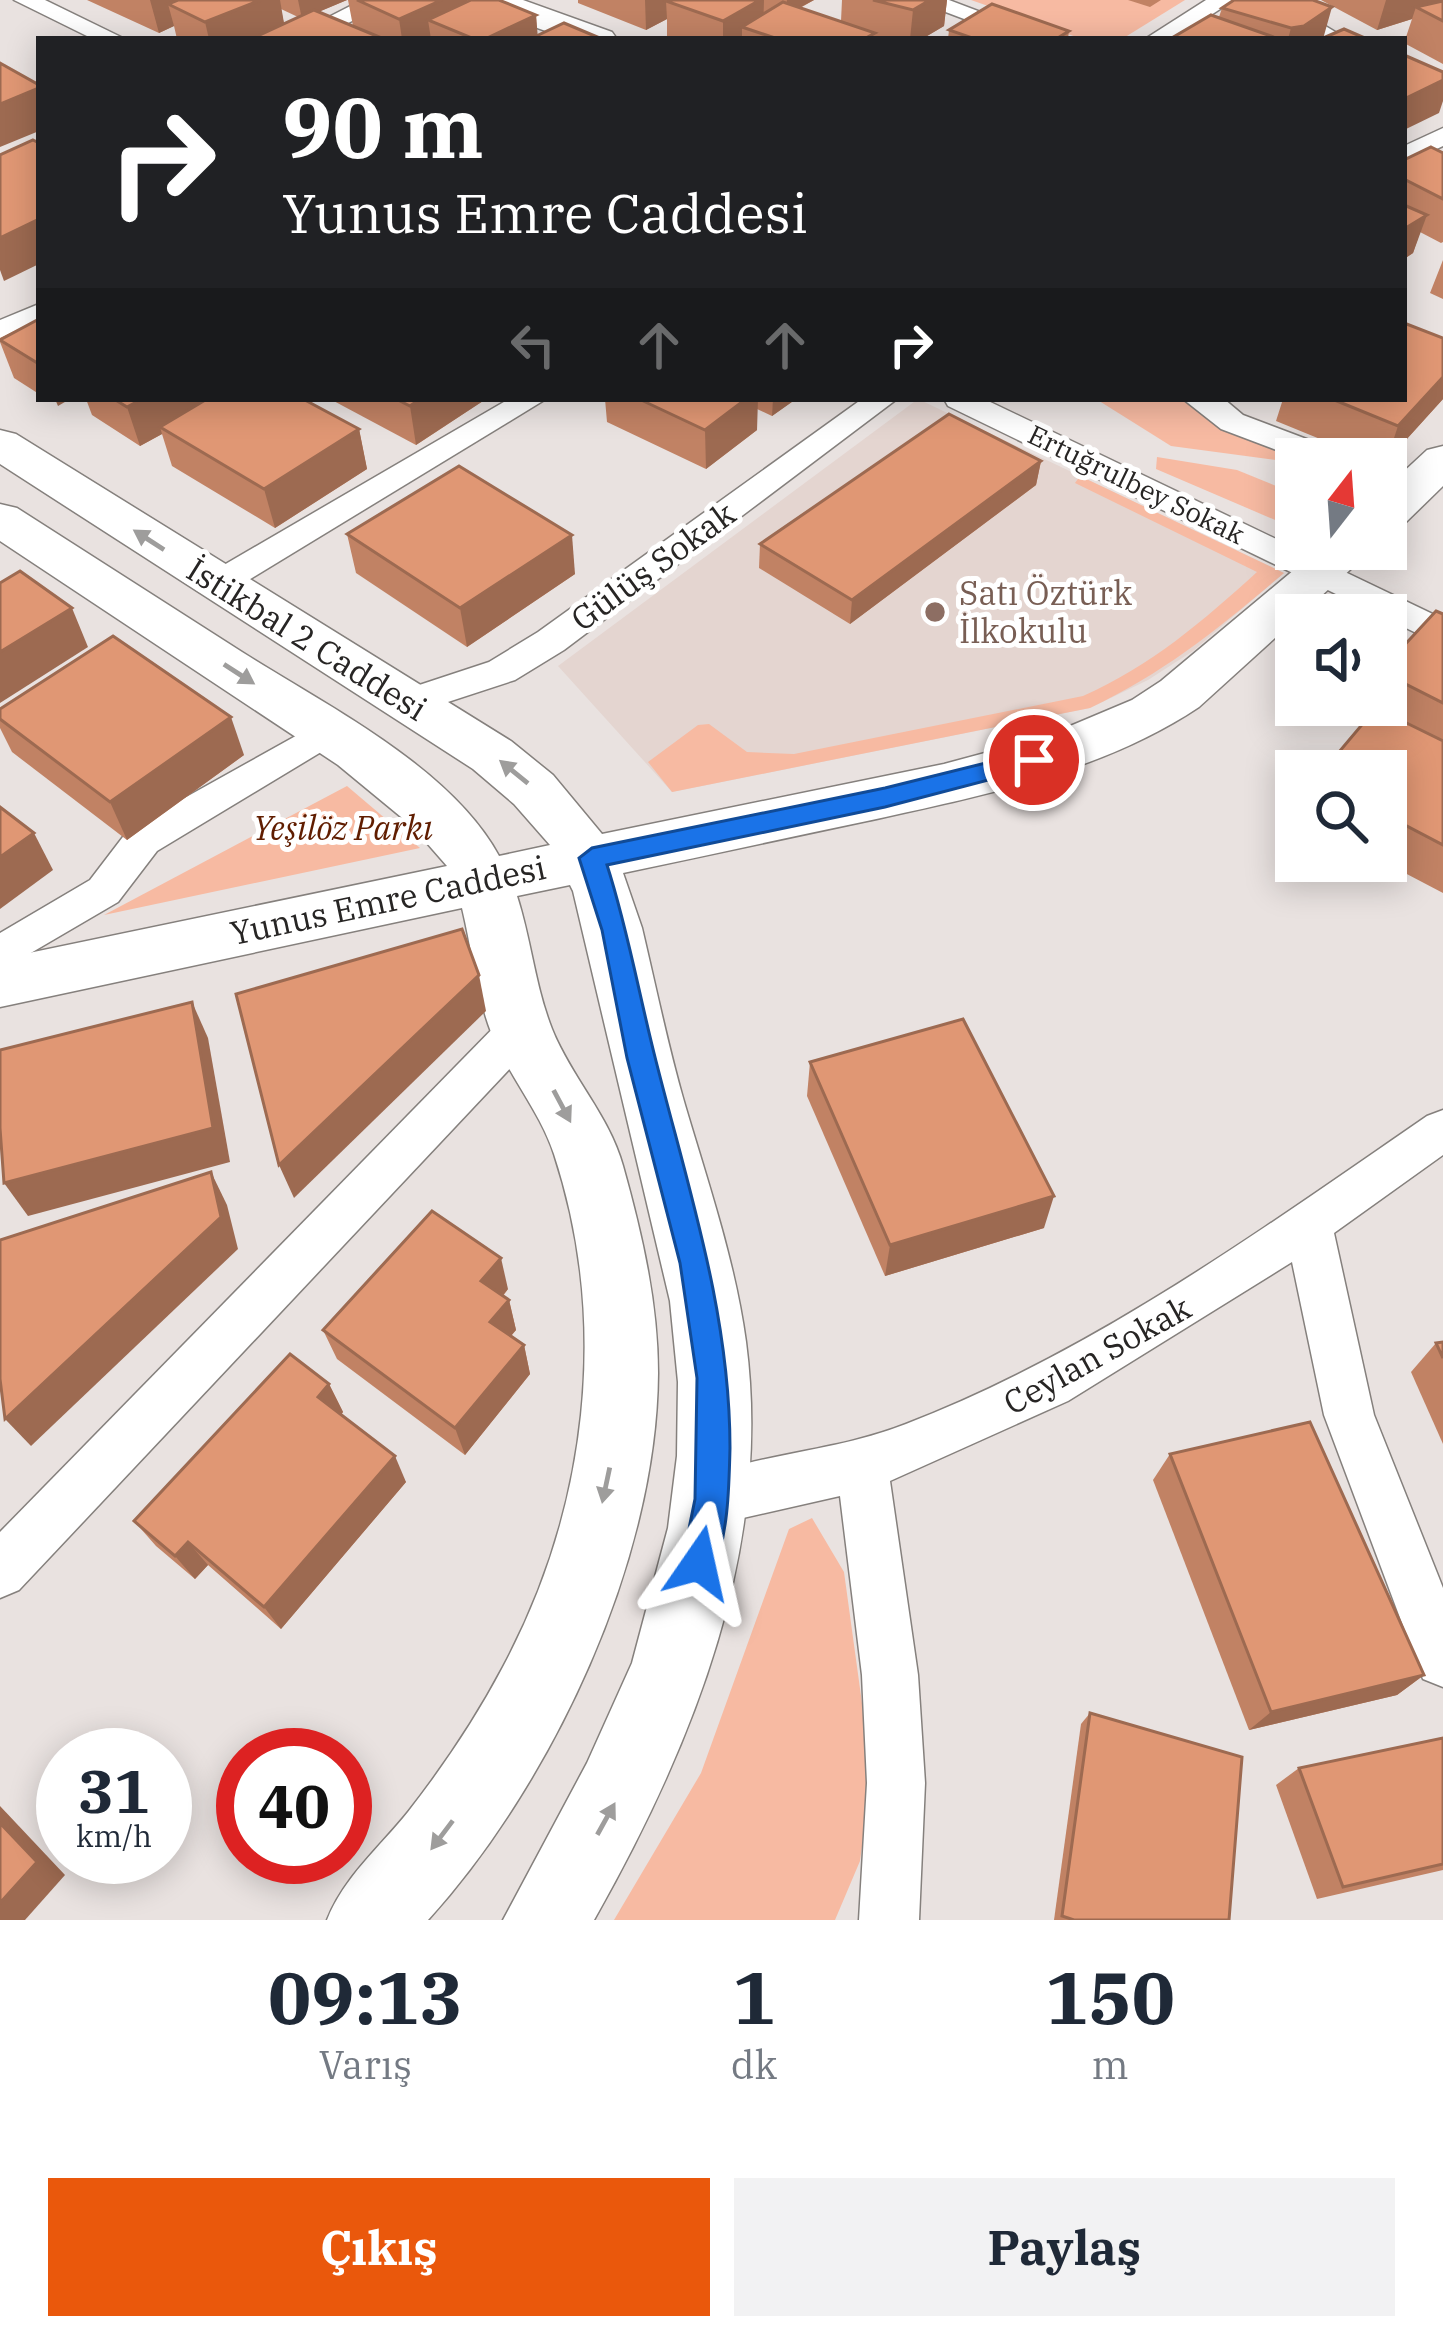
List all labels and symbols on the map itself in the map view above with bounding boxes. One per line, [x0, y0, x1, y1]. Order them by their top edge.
street label: Ertuğrulbey Sokak [1023, 416, 1251, 551]
north arrow [1275, 438, 1407, 570]
street label: Gülüş Sokak [562, 492, 743, 640]
one-way arrow [133, 530, 166, 552]
street label: İstikbal 2 Caddesi [179, 547, 435, 730]
place label: Satı Öztürk İlkokulu [959, 571, 1132, 652]
marker: Satı Öztürk İlkokulu [922, 599, 948, 625]
one-way arrow [223, 663, 256, 685]
pin [983, 709, 1085, 811]
one-way arrow [499, 760, 530, 785]
park label: Yeşilöz Parkı [253, 806, 433, 849]
street label: Yunus Emre Caddesi [226, 845, 550, 954]
one-way arrow [551, 1088, 572, 1123]
street label: Ceylan Sokak [996, 1285, 1198, 1424]
one-way arrow [596, 1466, 615, 1504]
position arrow [636, 1500, 762, 1626]
speed limit sign: 40 [216, 1728, 372, 1884]
one-way arrow [594, 1803, 615, 1836]
one-way arrow [431, 1819, 455, 1851]

